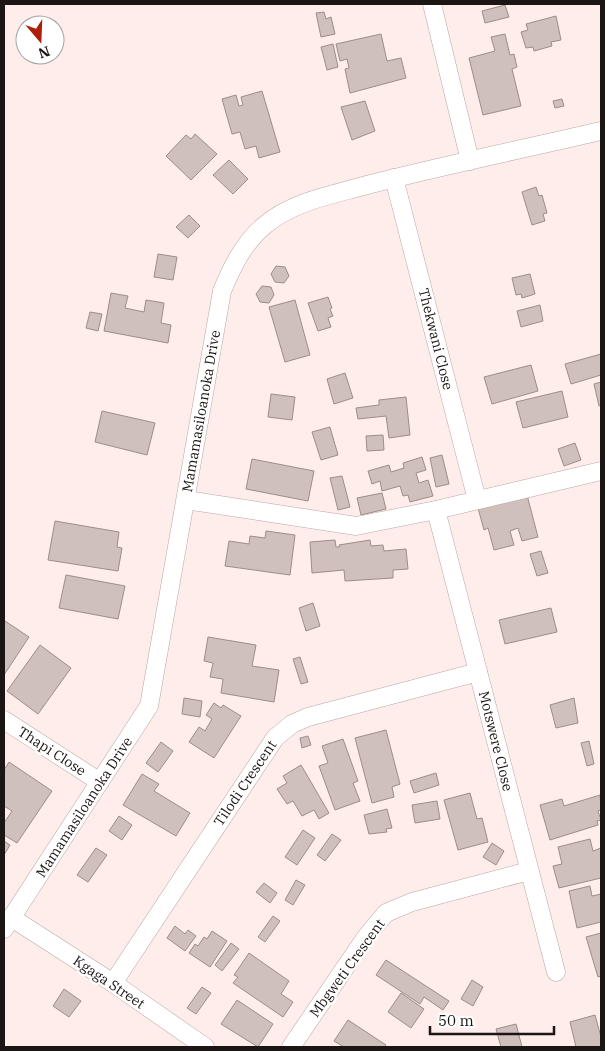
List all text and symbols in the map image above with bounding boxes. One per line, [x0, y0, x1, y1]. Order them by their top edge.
north arrow [15, 15, 65, 65]
text: N [36, 42, 52, 63]
street label: Thekwani Close [415, 286, 457, 392]
street label: Mamamasiloanoka Drive [178, 329, 224, 493]
street label: Motswere Close [475, 689, 517, 793]
street label: Thapi Close [15, 722, 89, 780]
street label: Mamamasiloanoka Drive [32, 733, 136, 881]
street label: Tilodi Crescent [210, 737, 280, 829]
street label: Mbgweti Crescent [305, 915, 389, 1021]
street label: Kgaga Street [70, 951, 148, 1013]
scale bar [430, 1004, 554, 1036]
text: 50 m [438, 1011, 474, 1030]

